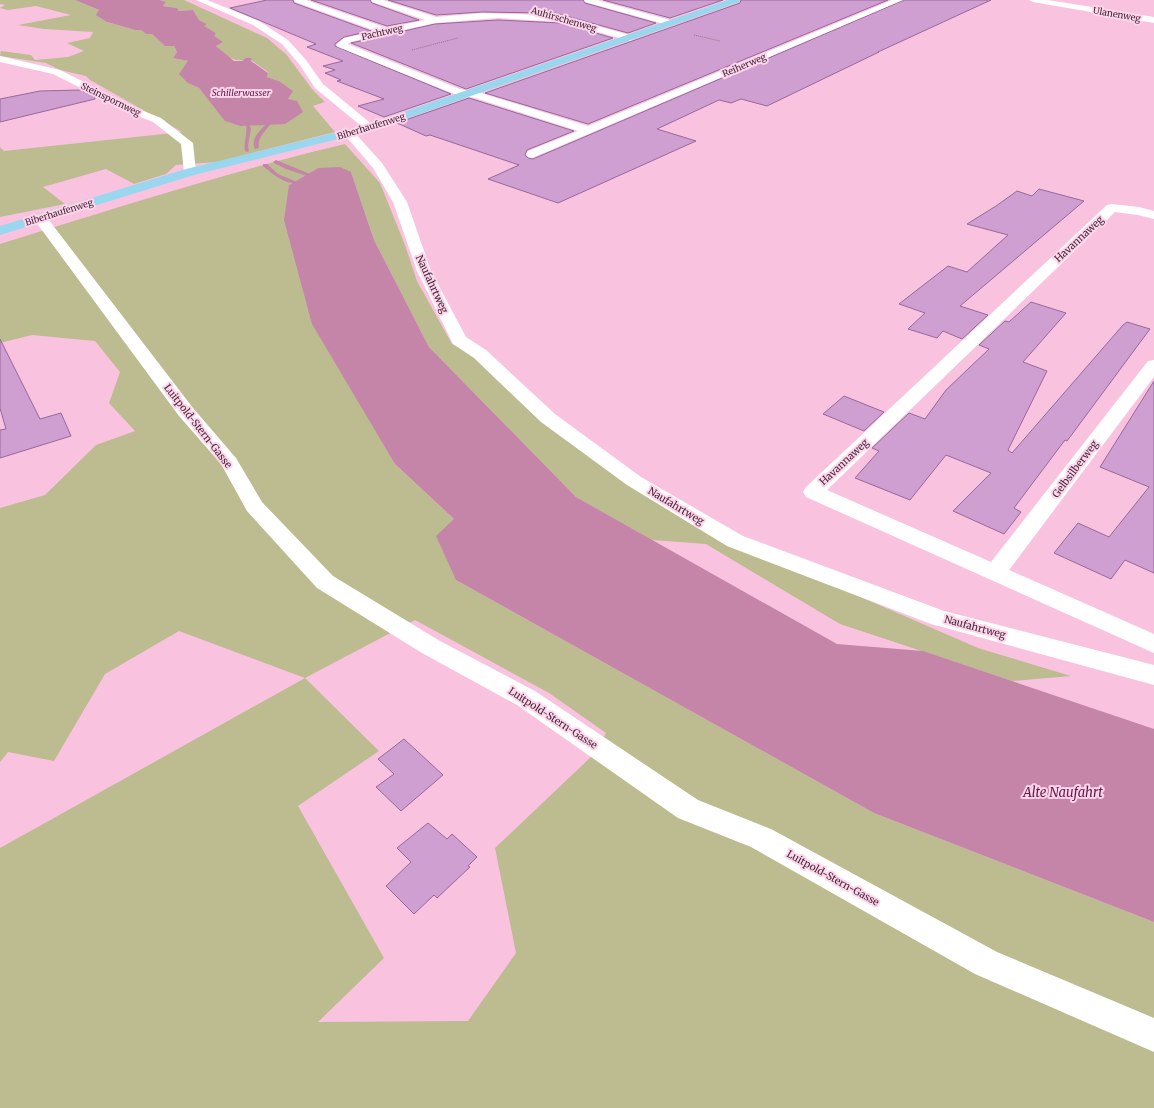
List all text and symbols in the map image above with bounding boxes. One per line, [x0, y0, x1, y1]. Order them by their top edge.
street label: Auhirschenweg [529, 4, 598, 34]
street label: Ulanenweg [1092, 4, 1142, 24]
street label: Pachtweg [360, 22, 404, 42]
street label: Reiherweg [720, 51, 768, 79]
street label: Steinspornweg [79, 80, 143, 118]
water label: Schillerwasser [212, 87, 271, 98]
street label: Biberhaufenweg [336, 110, 407, 142]
street label: Biberhaufenweg [24, 196, 95, 228]
street label: Havannaweg [1052, 213, 1106, 265]
street label: Naufahrtweg [413, 253, 451, 315]
street label: Luitpold-Stern-Gasse [161, 381, 235, 471]
street label: Havannaweg [817, 436, 871, 488]
street label: Gelbsilberweg [1049, 438, 1101, 500]
street label: Naufahrtweg [646, 484, 706, 528]
street label: Naufahrtweg [943, 613, 1007, 641]
street label: Luitpold-Stern-Gasse [506, 684, 600, 752]
water label: Alte Naufahrt [1022, 784, 1103, 801]
street label: Luitpold-Stern-Gasse [785, 847, 881, 909]

